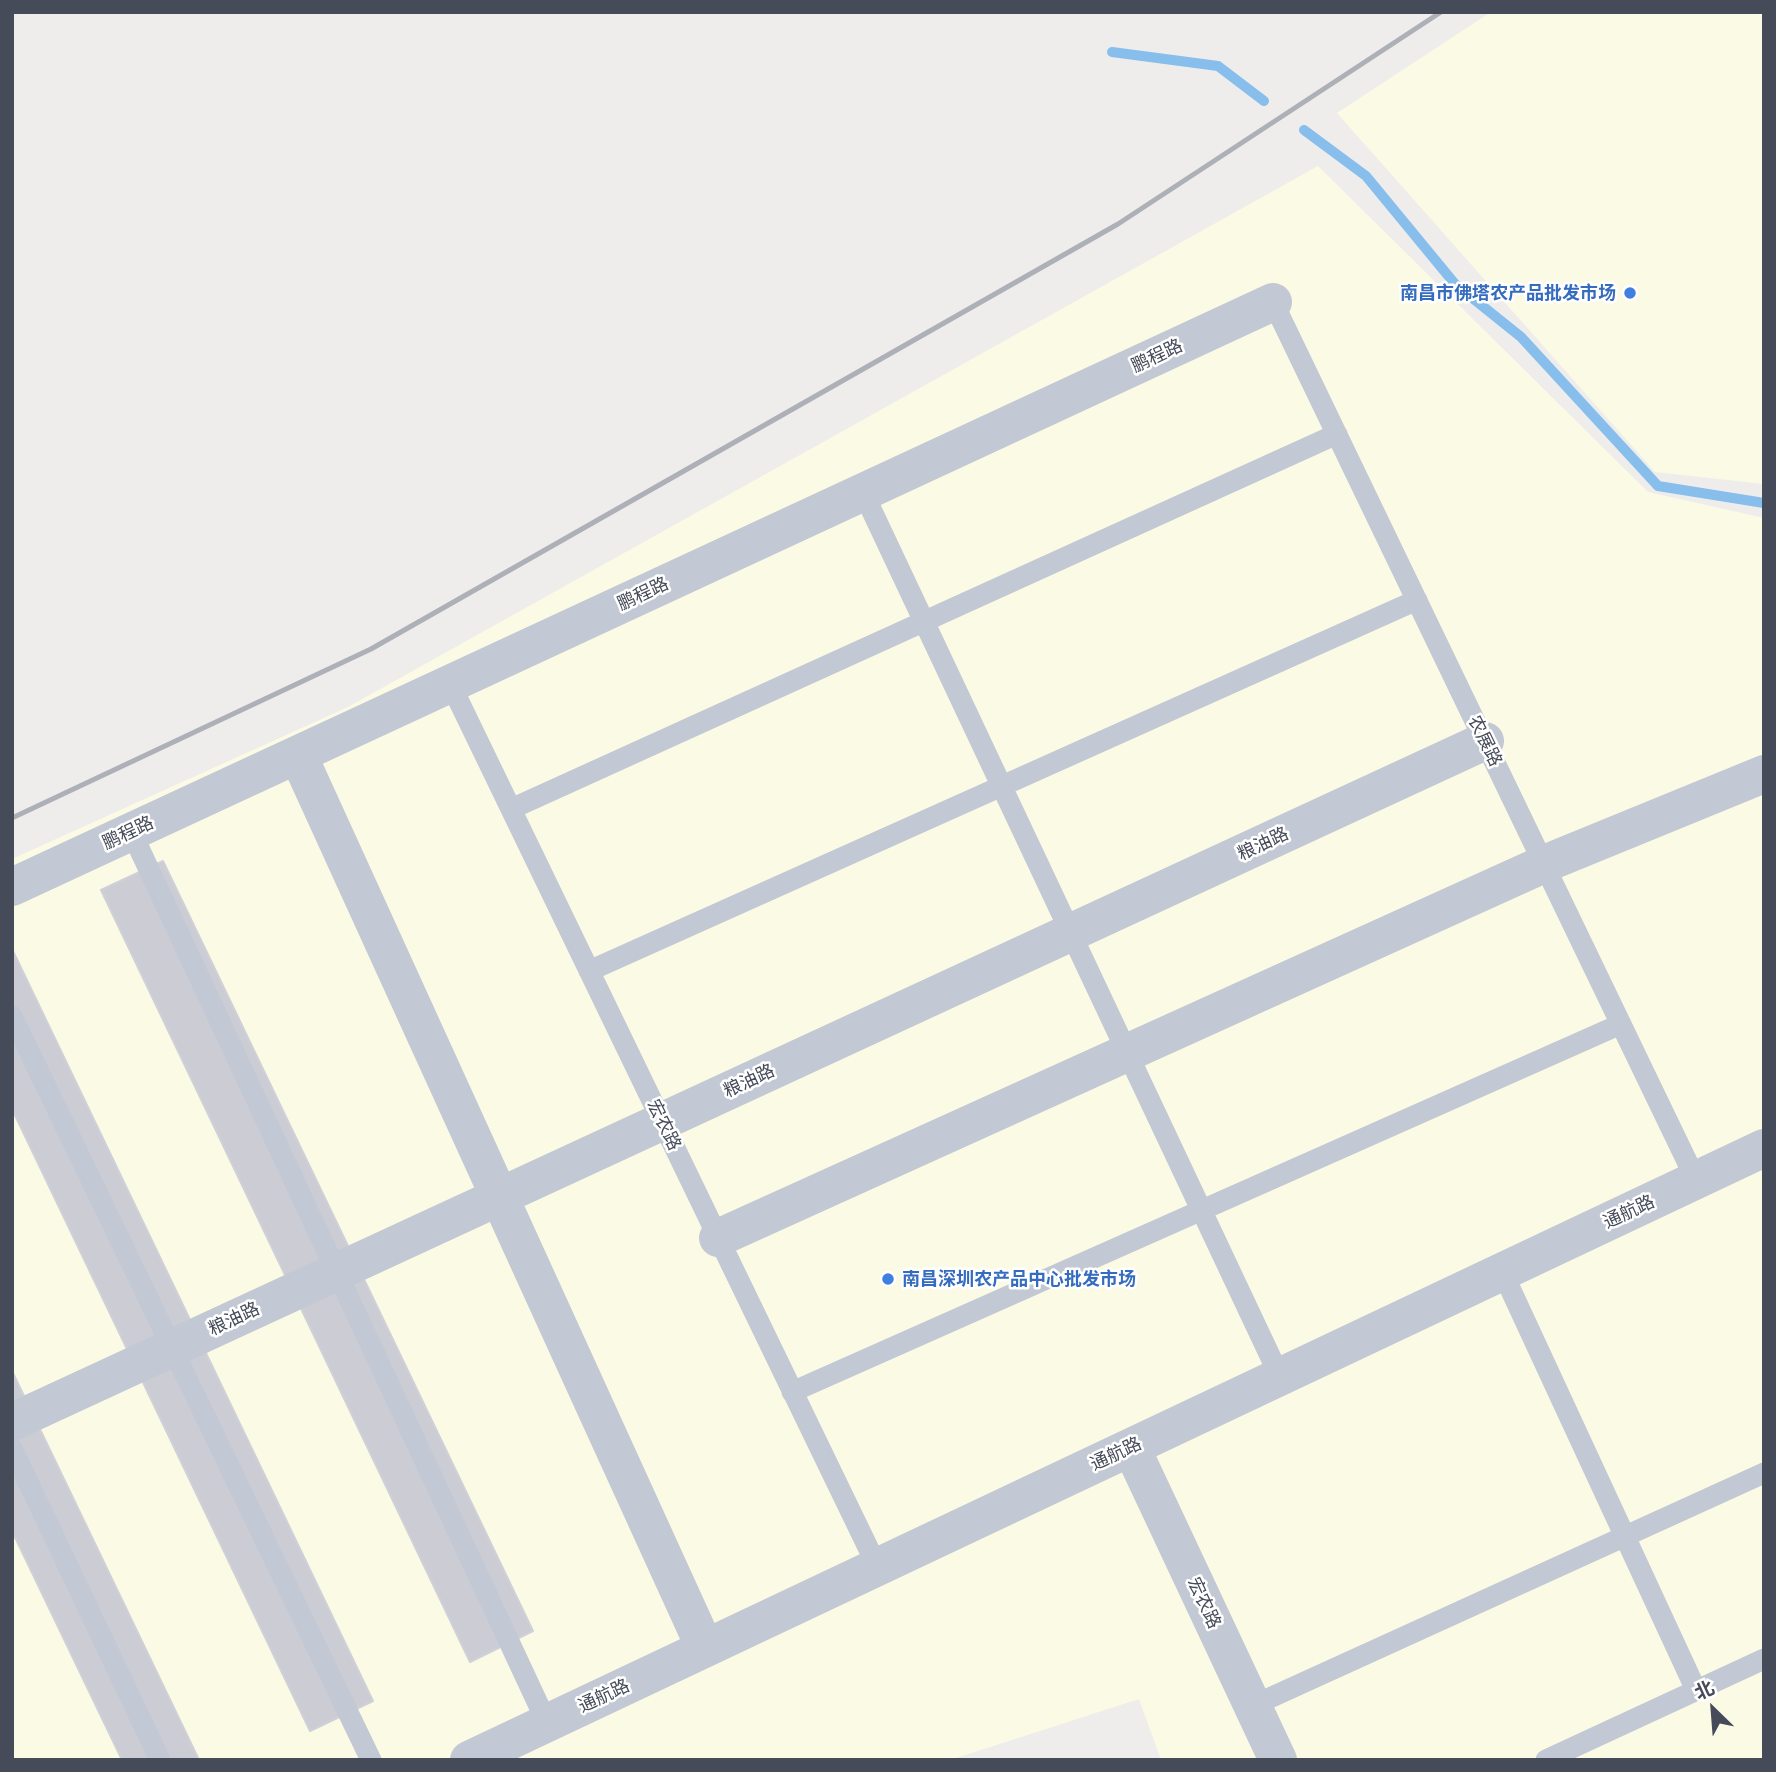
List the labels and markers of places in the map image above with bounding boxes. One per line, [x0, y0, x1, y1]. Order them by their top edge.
place label: 南昌市佛塔农产品批发市场 [1400, 282, 1616, 304]
marker: 南昌市佛塔农产品批发市场 [1622, 285, 1638, 301]
place label: 南昌深圳农产品中心批发市场 [902, 1268, 1136, 1290]
marker: 南昌深圳农产品中心批发市场 [880, 1271, 896, 1287]

